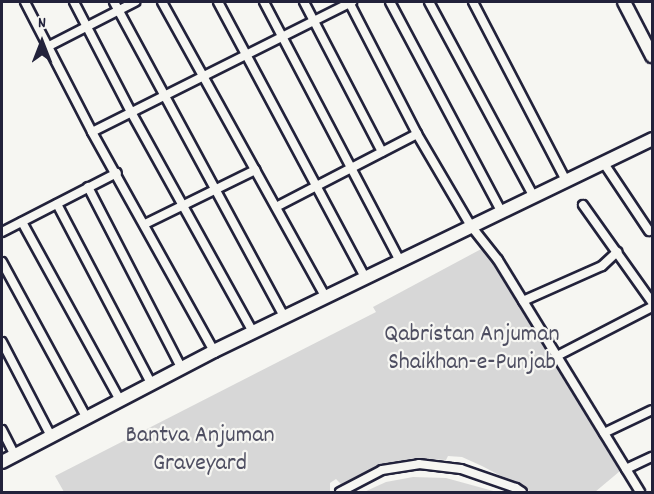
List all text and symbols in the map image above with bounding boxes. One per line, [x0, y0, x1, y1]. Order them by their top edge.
north arrow [12, 12, 72, 72]
text: N [38, 12, 46, 35]
park label: Qabristan Anjuman Shaikhan-e-Punjab [384, 322, 560, 378]
park label: Bantva Anjuman Graveyard [126, 423, 274, 479]

